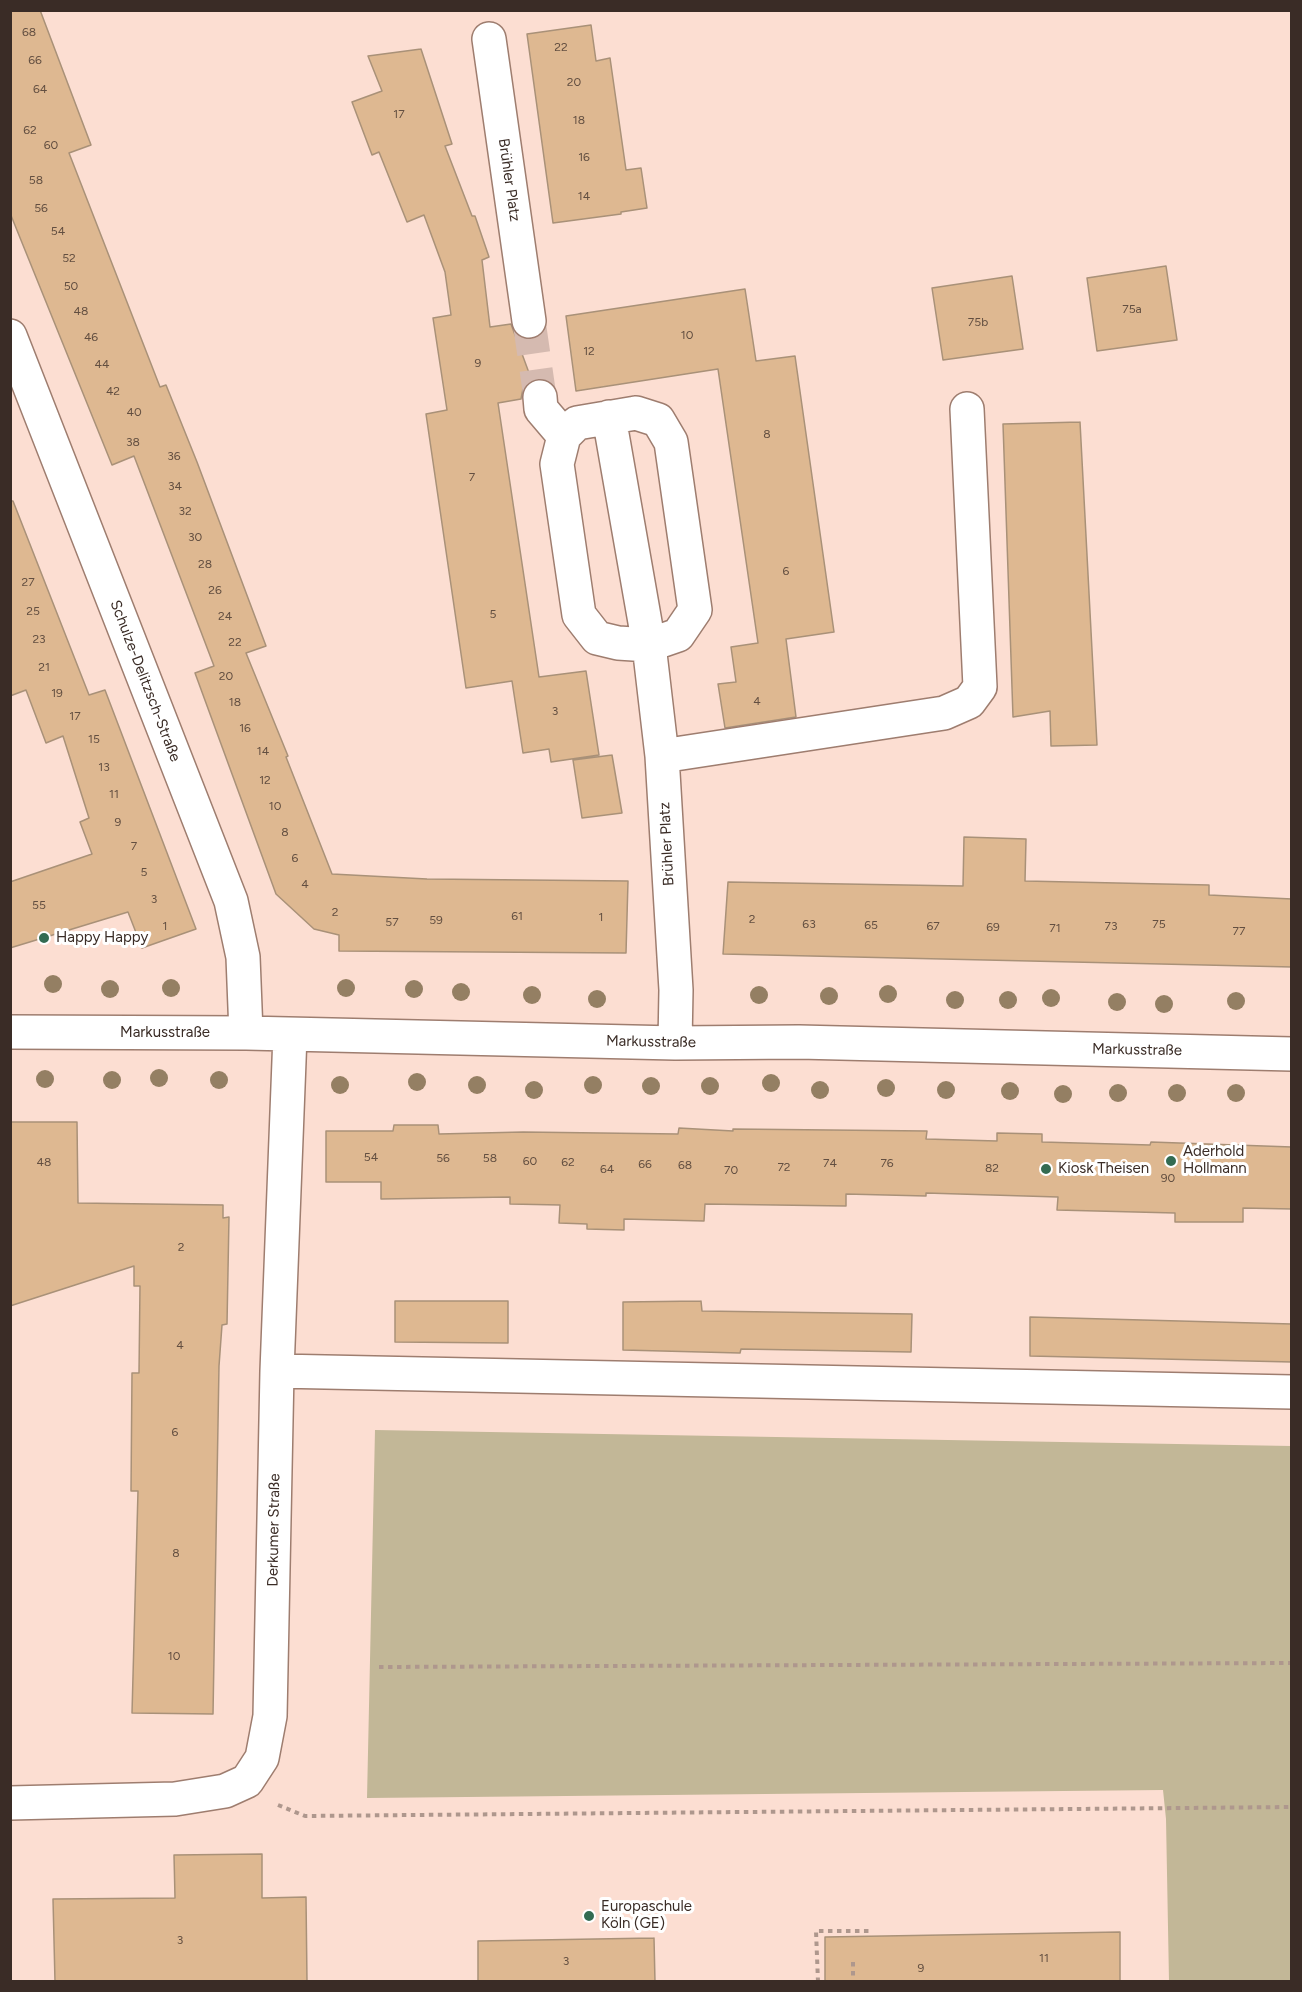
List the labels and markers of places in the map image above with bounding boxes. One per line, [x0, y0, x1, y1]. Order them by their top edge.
place label: Happy Happy [56, 929, 148, 947]
marker: Happy Happy [37, 931, 51, 945]
place label: Aderhold Hollmann [1183, 1143, 1247, 1178]
marker: Aderhold Hollmann [1164, 1154, 1178, 1168]
place label: Kiosk Theisen [1058, 1160, 1149, 1178]
marker: Kiosk Theisen [1039, 1162, 1053, 1176]
place label: Europaschule Köln (GE) [601, 1898, 692, 1933]
marker: Europaschule Köln (GE) [582, 1909, 596, 1923]

